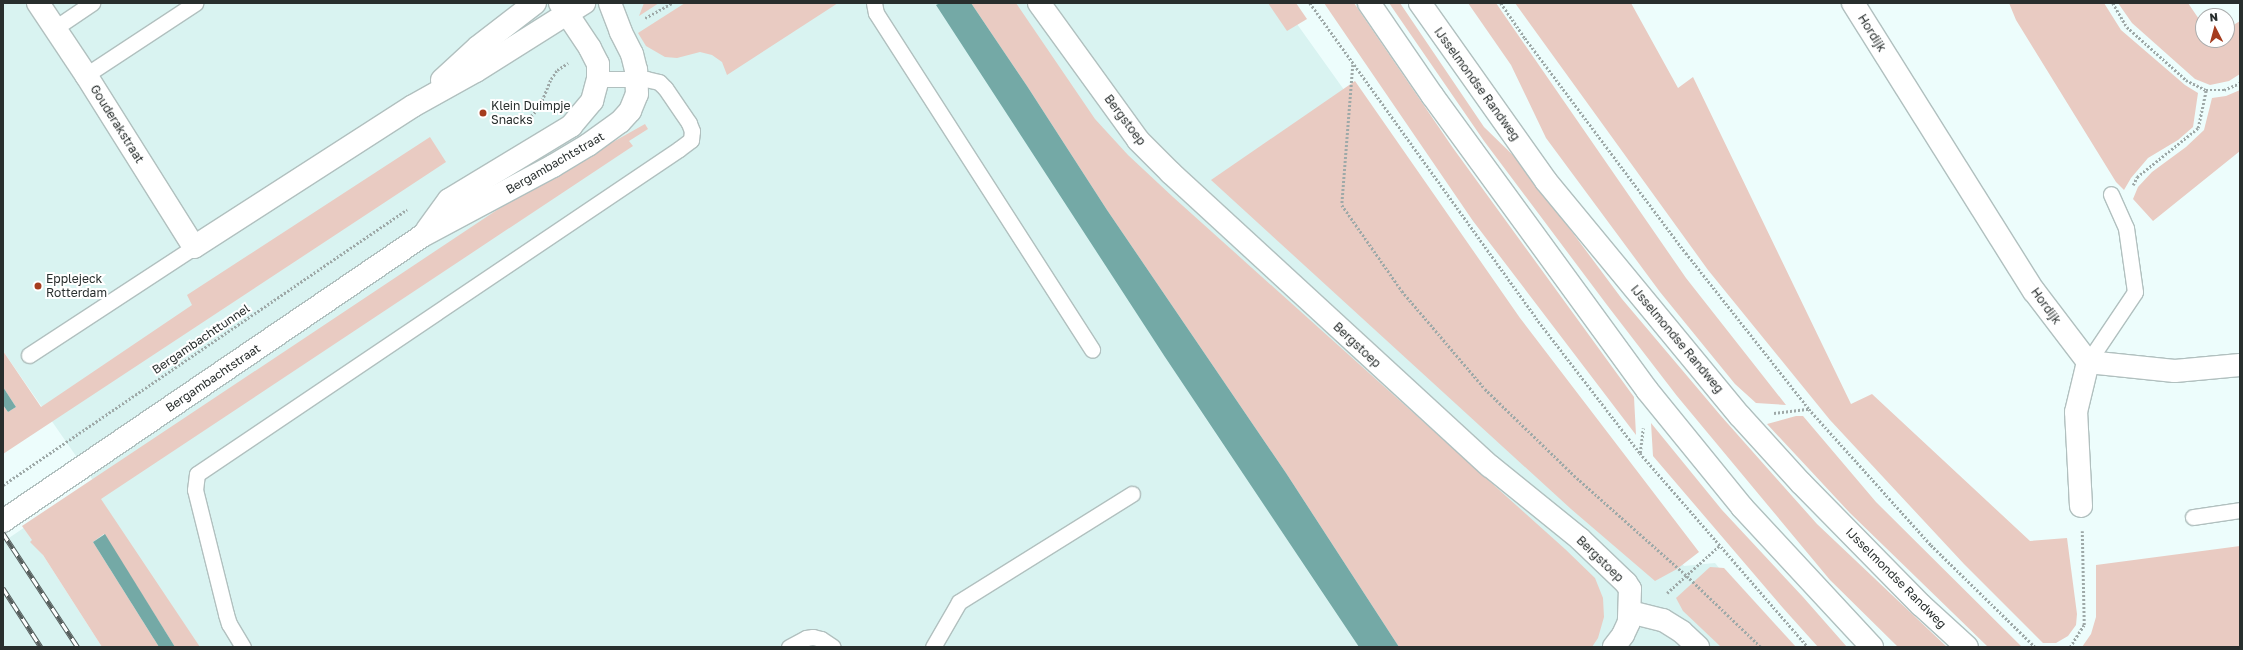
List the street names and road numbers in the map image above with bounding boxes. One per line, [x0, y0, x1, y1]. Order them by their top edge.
street label: Hordijk [1855, 12, 1889, 54]
street label: IJsselmondse Randweg [1431, 25, 1523, 143]
street label: Gouderakstraat [87, 82, 147, 166]
street label: Bergstoep [1101, 92, 1149, 148]
street label: Bergambachtstraat [503, 129, 607, 197]
street label: IJsselmondse Randweg [1628, 282, 1726, 396]
street label: Hordijk [2028, 285, 2064, 327]
street label: Bergambachttunnel [149, 301, 253, 377]
street label: Bergstoep [1330, 319, 1384, 371]
street label: Bergambachtstraat [163, 341, 263, 415]
street label: IJsselmondse Randweg [1843, 525, 1949, 631]
street label: Bergstoep [1574, 533, 1626, 585]

